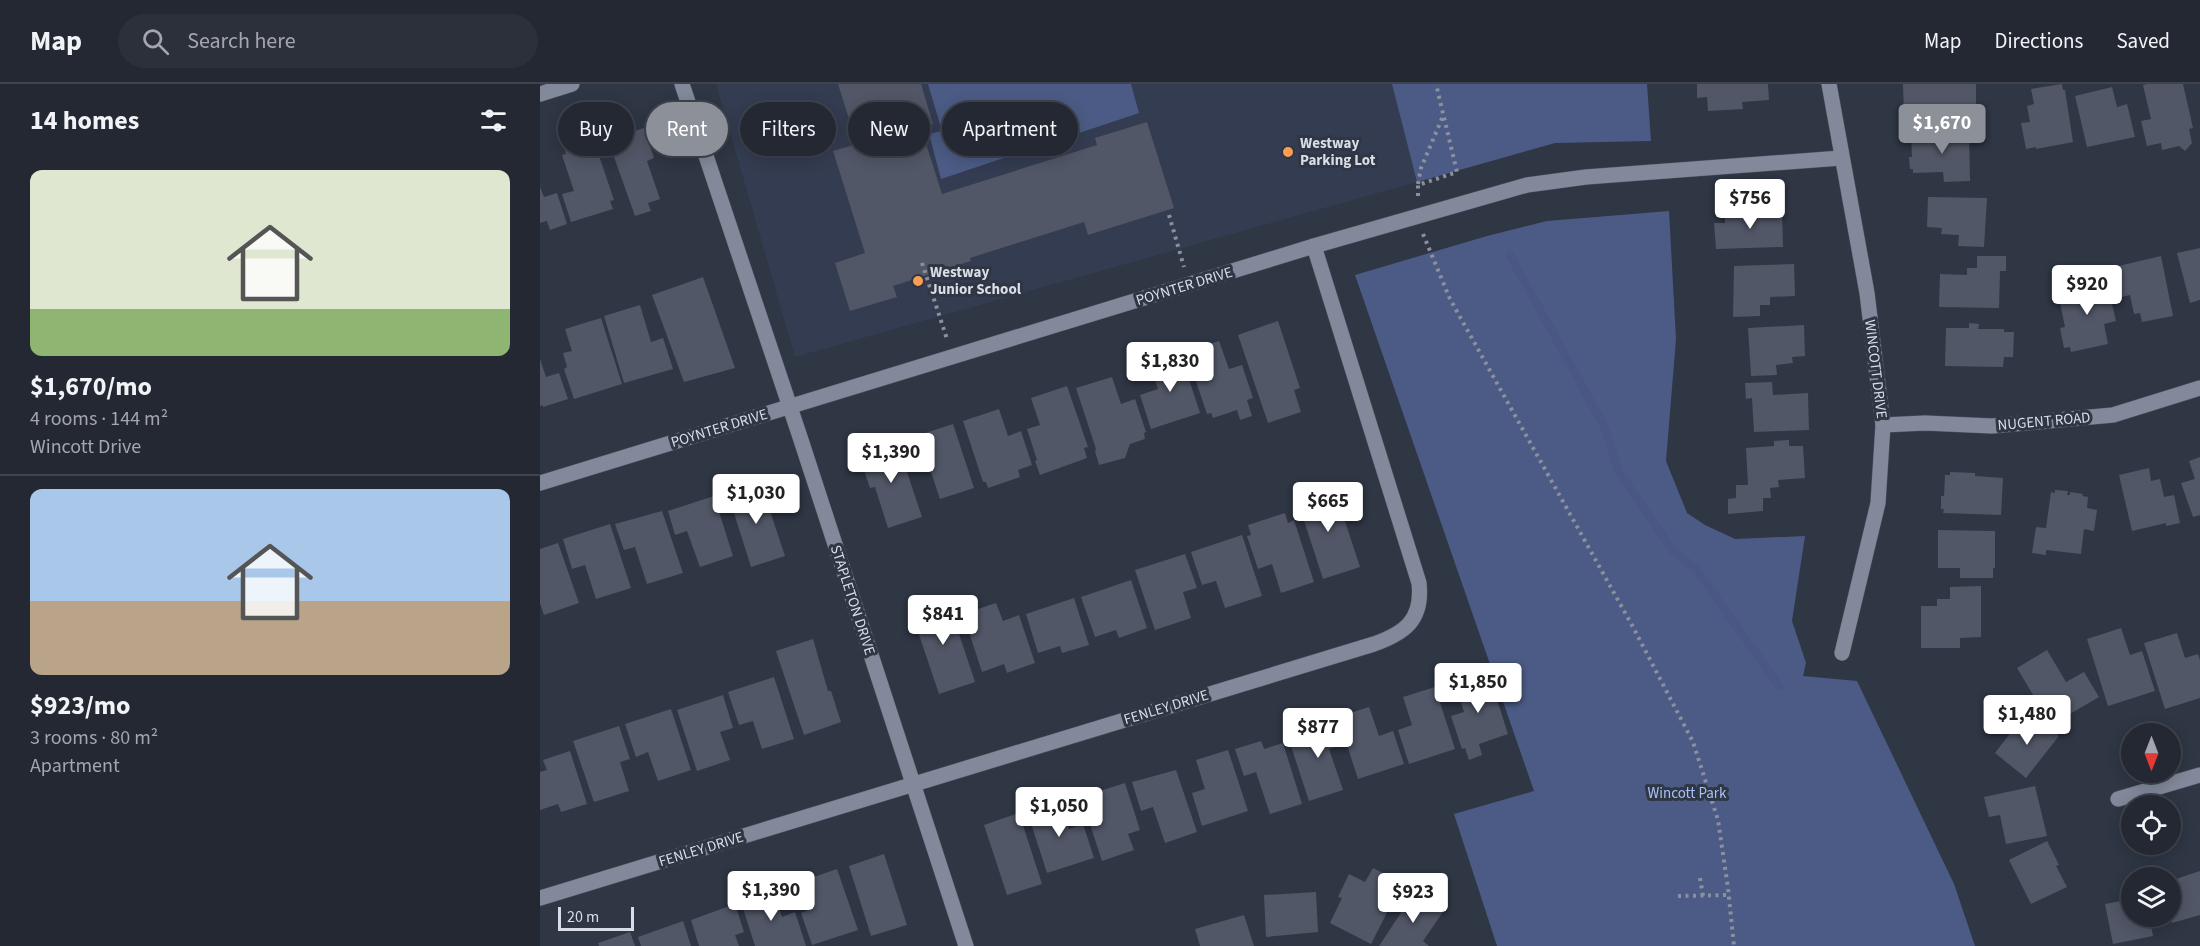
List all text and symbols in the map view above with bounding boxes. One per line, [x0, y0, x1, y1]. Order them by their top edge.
search box [118, 14, 538, 68]
text: Map [30, 21, 82, 61]
icon: search [139, 25, 172, 58]
text: Search here [187, 25, 296, 57]
text: Map [1924, 26, 1962, 56]
text: Directions [1995, 26, 2083, 56]
text: Saved [2116, 26, 2170, 56]
text: 14 homes [30, 102, 139, 139]
chip: Buy [558, 102, 634, 156]
chip: Rent [646, 102, 728, 156]
chip: Filters [740, 102, 836, 156]
chip: New [848, 102, 930, 156]
chip: Apartment [942, 102, 1078, 156]
icon: filters [477, 104, 510, 137]
pin: $1,670 [1893, 104, 1991, 155]
text: $1,670 [1913, 109, 1971, 137]
place label: Westway Parking Lot [1300, 133, 1376, 171]
marker: Westway Parking Lot [1281, 145, 1295, 159]
pin: $756 [1714, 179, 1786, 230]
text: $756 [1729, 184, 1771, 212]
icon: home [216, 209, 324, 317]
place label: Westway Junior School [930, 262, 1022, 300]
street label: POYNTER DRIVE [1133, 262, 1235, 311]
pin: $920 [2051, 265, 2123, 316]
text: $920 [2066, 270, 2108, 298]
marker: Westway Junior School [911, 274, 925, 288]
street label: WINCOTT DRIVE [1859, 318, 1892, 420]
pin: $1,830 [1121, 342, 1219, 393]
text: $1,830 [1141, 347, 1199, 375]
text: $1,670/mo [30, 368, 152, 405]
street label: POYNTER DRIVE [668, 404, 770, 453]
text: 4 rooms · 144 m² [30, 405, 168, 433]
street label: NUGENT ROAD [1997, 407, 2091, 436]
text: Wincott Drive [30, 433, 141, 461]
pin: $1,390 [842, 433, 940, 484]
text: $1,390 [862, 438, 920, 466]
pin: $1,030 [707, 474, 805, 525]
text: $1,030 [727, 479, 785, 507]
pin: $665 [1292, 482, 1364, 533]
text: $665 [1307, 487, 1349, 515]
icon: home [216, 528, 324, 636]
street label: STAPLETON DRIVE [825, 542, 880, 658]
pin: $841 [907, 595, 979, 646]
text: $841 [922, 600, 964, 628]
pin: $1,850 [1429, 663, 1527, 714]
text: $1,850 [1449, 668, 1507, 696]
street label: FENLEY DRIVE [1121, 685, 1211, 730]
text: $923/mo [30, 687, 130, 724]
pin: $1,480 [1978, 695, 2076, 746]
text: $1,480 [1998, 700, 2056, 728]
pin: $877 [1282, 708, 1354, 759]
text: $877 [1297, 713, 1339, 741]
north arrow [2121, 723, 2181, 783]
map controls [2121, 723, 2181, 927]
text: 3 rooms · 80 m² [30, 724, 158, 752]
text: Apartment [30, 752, 120, 780]
park label: Wincott Park [1648, 783, 1727, 804]
pin: $1,050 [1010, 787, 1108, 838]
text: $1,050 [1030, 792, 1088, 820]
button: locate [2121, 795, 2181, 855]
street label: FENLEY DRIVE [656, 827, 746, 872]
button: layers [2121, 867, 2181, 927]
pin: $1,390 [722, 871, 820, 922]
pin: $923 [1377, 873, 1449, 924]
text: $1,390 [742, 876, 800, 904]
text: $923 [1392, 878, 1434, 906]
scale bar [558, 904, 634, 932]
text: 20 m [567, 906, 599, 928]

